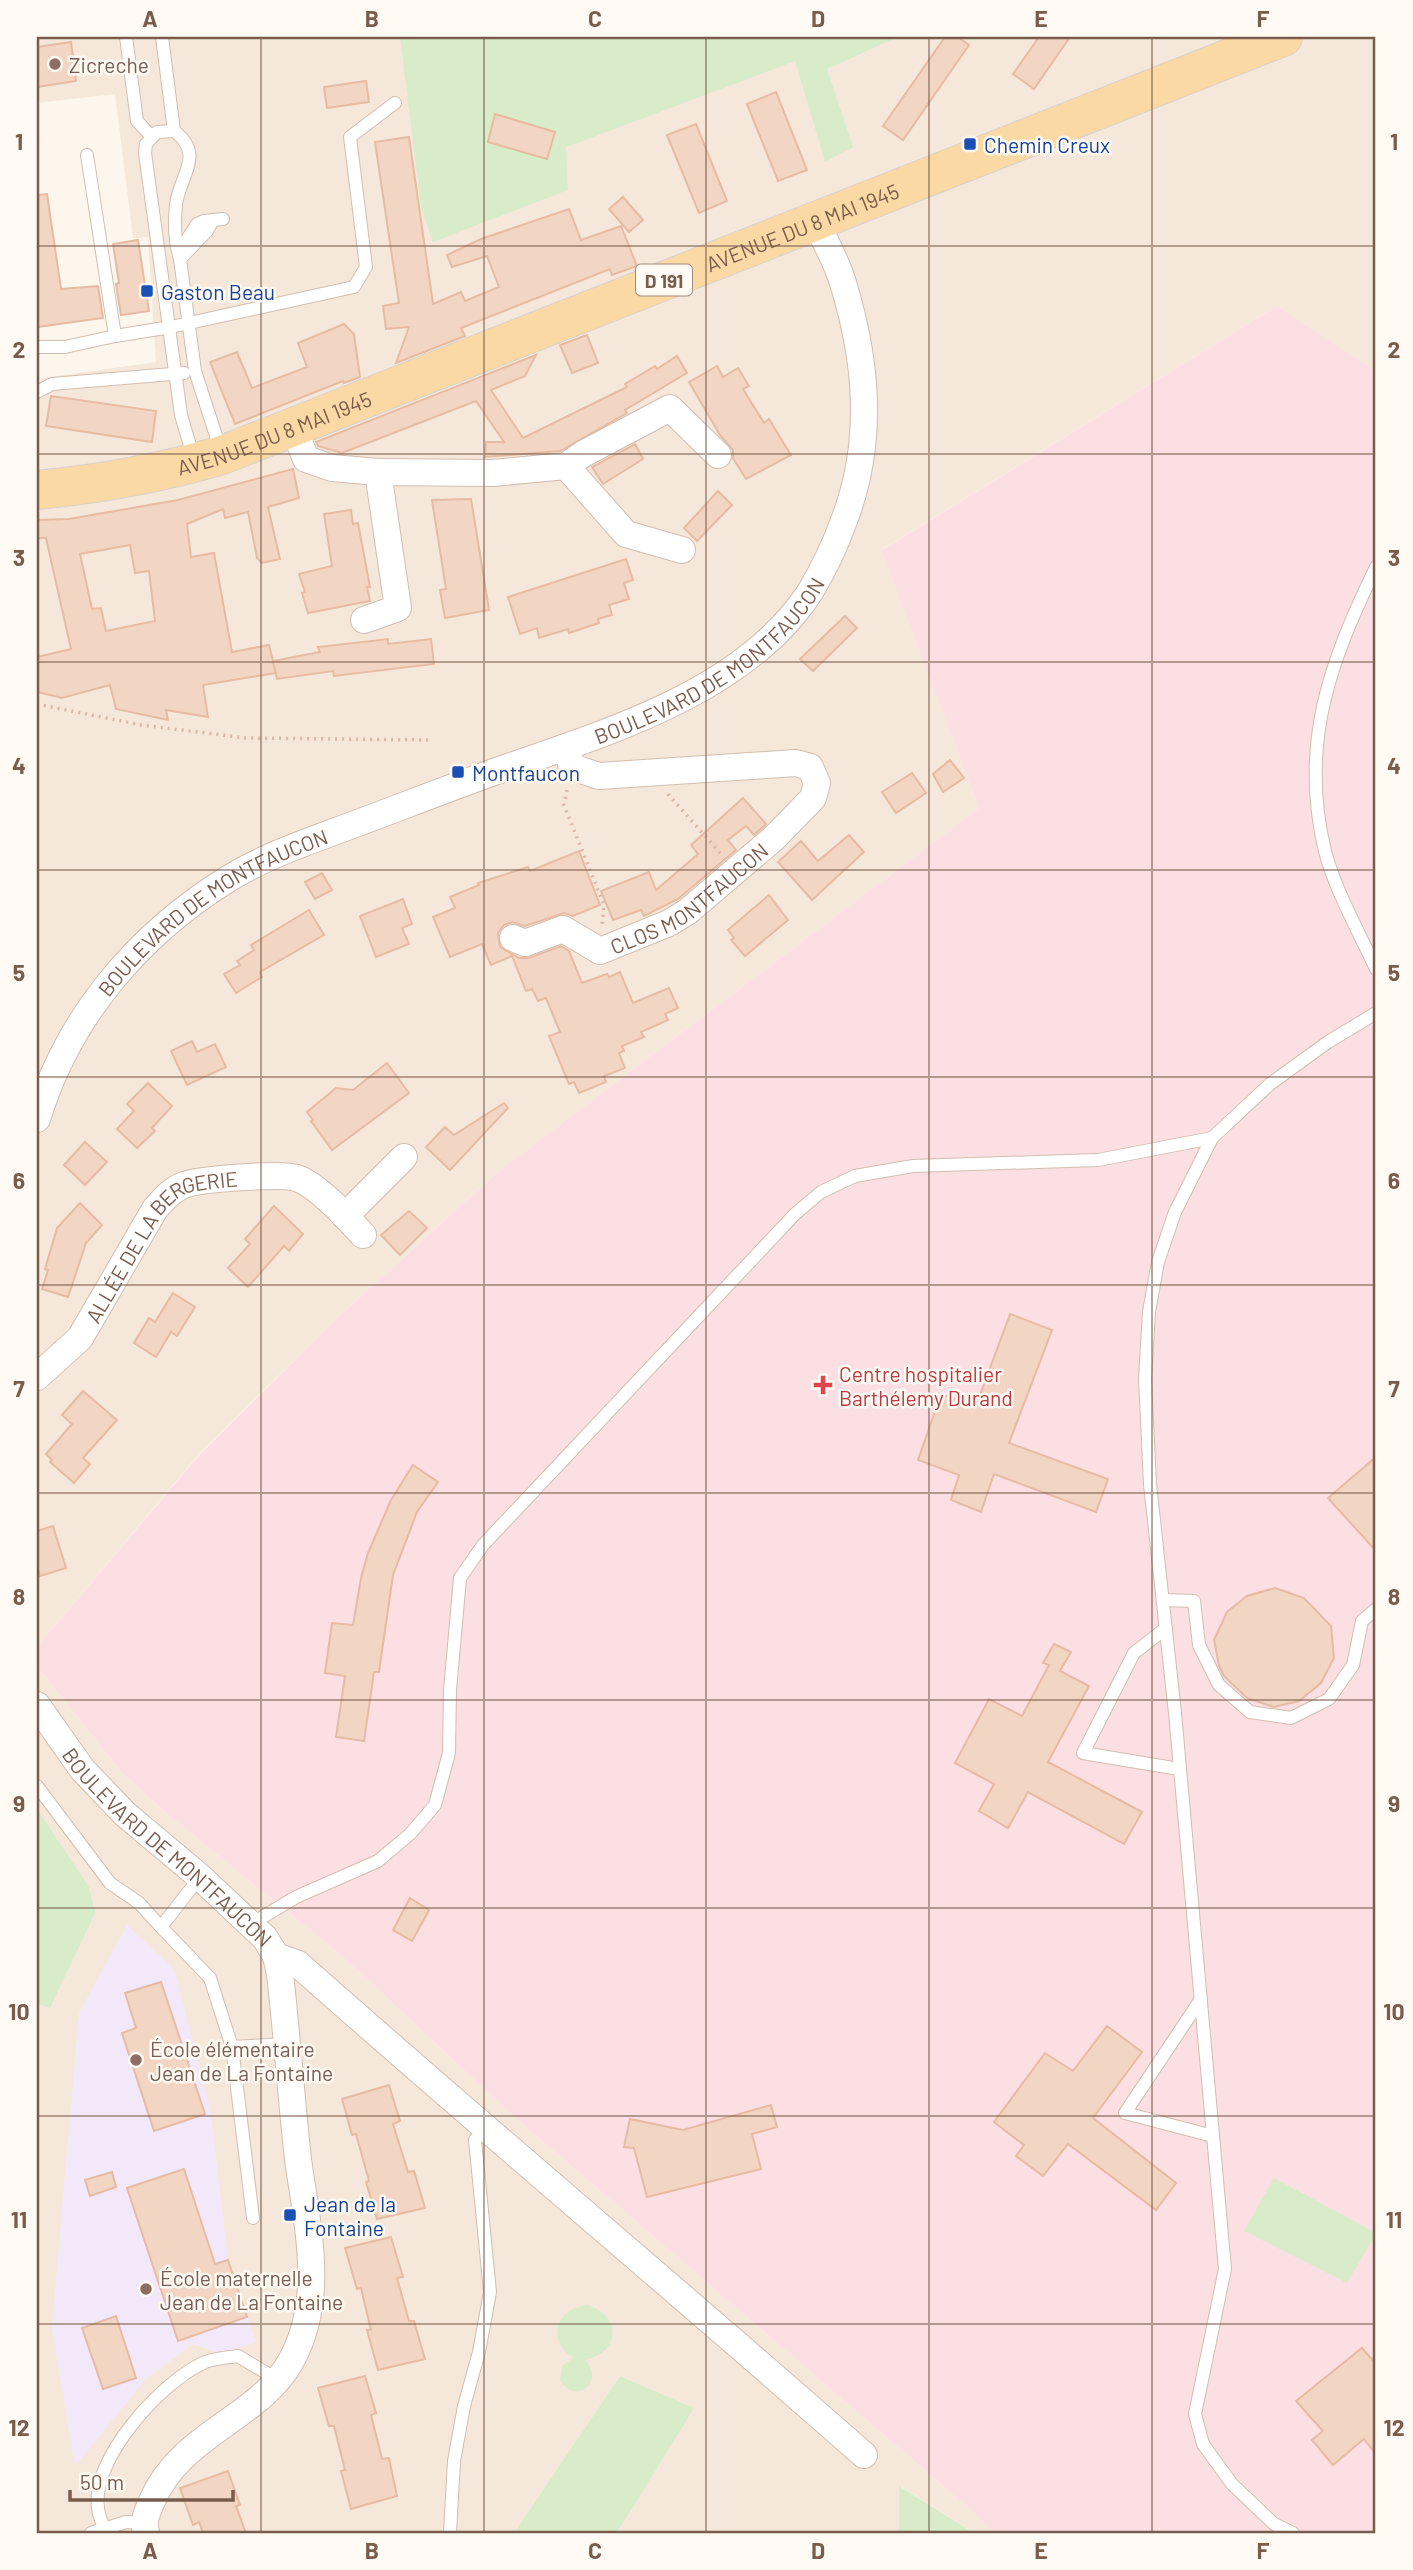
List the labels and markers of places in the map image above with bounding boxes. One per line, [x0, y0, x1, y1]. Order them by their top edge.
place label: Zicreche [69, 52, 149, 77]
marker: Zicreche [47, 56, 63, 72]
place label: Chemin Creux [984, 132, 1110, 157]
marker: Chemin Creux [962, 136, 978, 152]
place label: Gaston Beau [161, 279, 275, 304]
marker: Gaston Beau [139, 283, 155, 299]
place label: Montfaucon [472, 760, 580, 785]
marker: Montfaucon [450, 764, 466, 780]
place label: Centre hospitalier Barthélemy Durand [839, 1361, 1013, 1410]
marker: Centre hospitalier Barthélemy Durand [813, 1375, 833, 1395]
place label: École élémentaire Jean de La Fontaine [150, 2036, 333, 2085]
marker: École élémentaire Jean de La Fontaine [128, 2052, 144, 2068]
place label: Jean de la Fontaine [304, 2191, 396, 2240]
marker: Jean de la Fontaine [282, 2207, 298, 2223]
place label: École maternelle Jean de La Fontaine [160, 2265, 343, 2314]
marker: École maternelle Jean de La Fontaine [138, 2281, 154, 2297]

